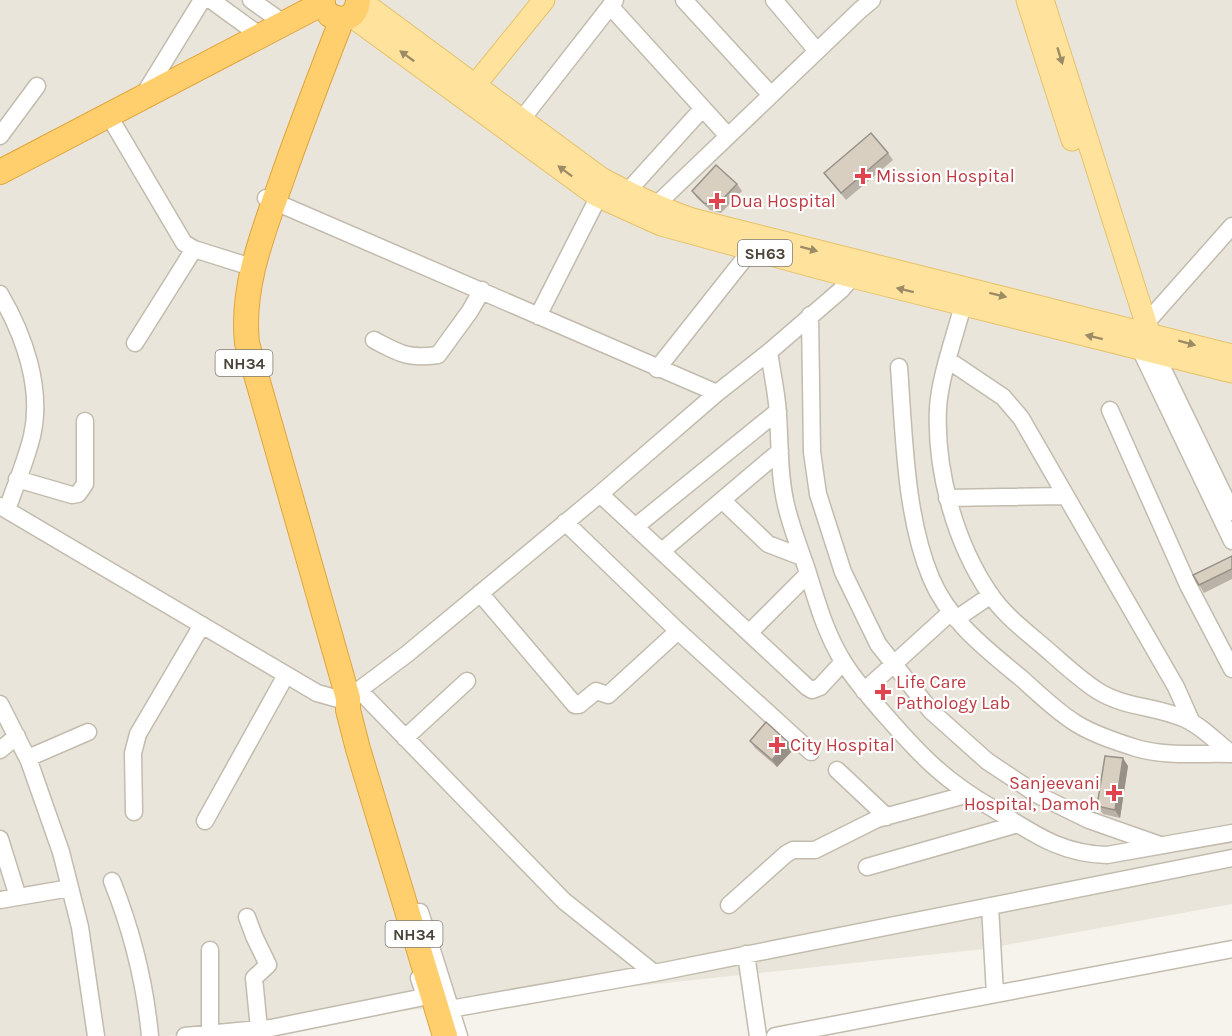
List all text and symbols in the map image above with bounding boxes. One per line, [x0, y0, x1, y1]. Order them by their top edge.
one-way arrow [1056, 47, 1065, 65]
one-way arrow [400, 50, 416, 62]
one-way arrow [557, 165, 573, 177]
place label: Mission Hospital [876, 165, 1015, 187]
marker: Mission Hospital [854, 167, 872, 185]
place label: Dua Hospital [730, 190, 836, 212]
marker: Dua Hospital [708, 192, 726, 210]
road number: SH63 [738, 240, 792, 266]
one-way arrow [800, 245, 818, 254]
one-way arrow [895, 284, 914, 294]
one-way arrow [989, 291, 1007, 301]
one-way arrow [1085, 332, 1103, 342]
one-way arrow [1178, 339, 1196, 348]
road number: NH34 [216, 350, 272, 376]
place label: Life Care Pathology Lab [896, 671, 1010, 714]
marker: Life Care Pathology Lab [874, 683, 892, 701]
place label: City Hospital [790, 734, 895, 756]
marker: City Hospital [768, 736, 786, 754]
place label: Sanjeevani Hospital, Damoh [964, 772, 1100, 815]
marker: Sanjeevani Hospital, Damoh [1105, 784, 1123, 802]
road number: NH34 [386, 921, 442, 947]

